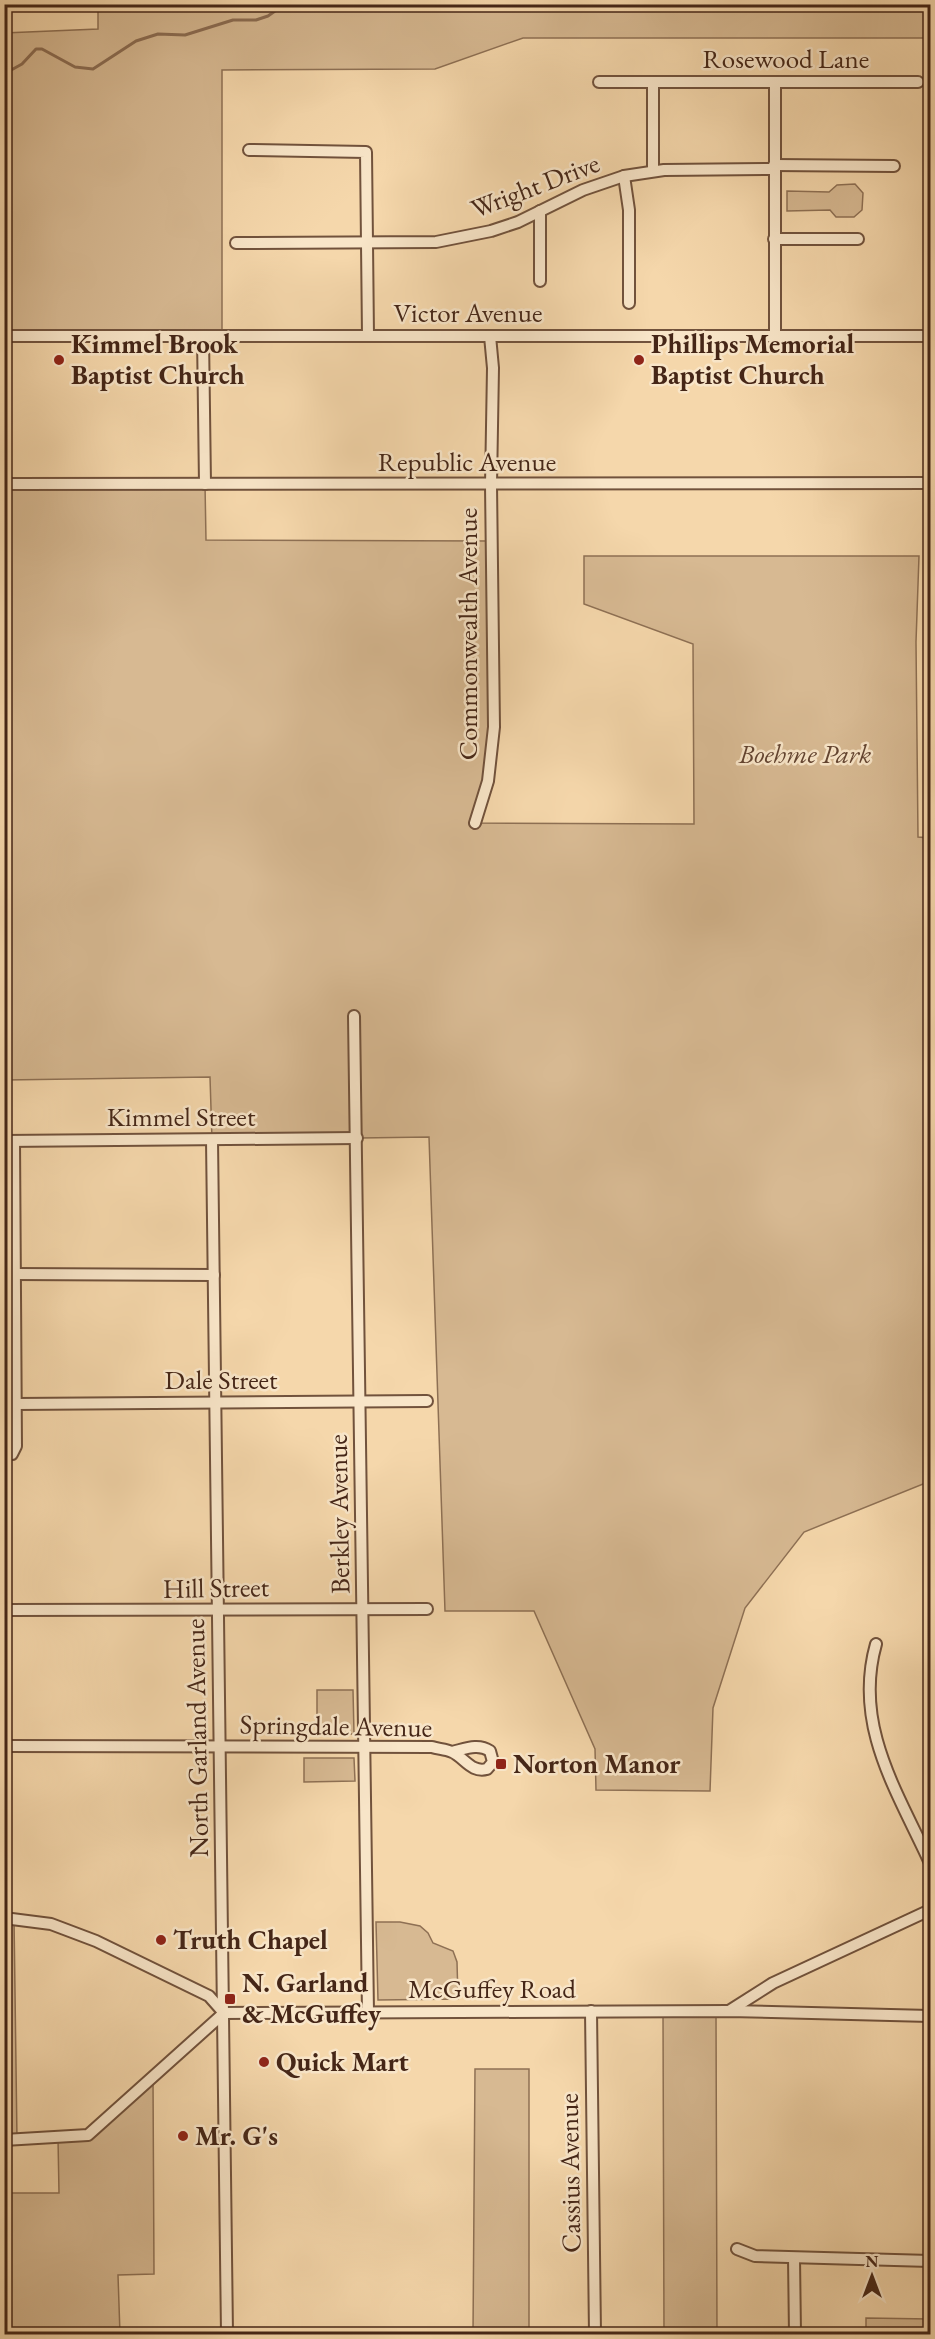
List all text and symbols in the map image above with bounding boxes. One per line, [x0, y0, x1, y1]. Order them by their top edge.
street label: Rosewood Lane [703, 41, 869, 76]
street label: Wright Drive [465, 145, 604, 226]
street label: Victor Avenue [394, 295, 542, 330]
place label: Kimmel Brook Baptist Church [71, 326, 245, 392]
place label: Phillips Memorial Baptist Church [651, 326, 855, 392]
marker: Kimmel Brook Baptist Church [52, 353, 66, 367]
marker: Phillips Memorial Baptist Church [632, 353, 646, 367]
street label: Republic Avenue [378, 444, 556, 479]
street label: Commonwealth Avenue [450, 508, 485, 760]
park label: Boehme Park [738, 736, 871, 771]
street label: Kimmel Street [107, 1099, 256, 1134]
street label: Dale Street [165, 1362, 278, 1397]
street label: Berkley Avenue [320, 1434, 357, 1594]
street label: Hill Street [163, 1569, 270, 1606]
street label: North Garland Avenue [177, 1618, 216, 1858]
street label: Springdale Avenue [239, 1706, 433, 1745]
place label: Norton Manor [513, 1746, 681, 1781]
marker: Norton Manor [494, 1757, 508, 1771]
place label: Truth Chapel [173, 1922, 328, 1957]
marker: Truth Chapel [154, 1933, 168, 1947]
place label: N. Garland & McGuffey [242, 1965, 382, 2031]
street label: McGuffey Road [408, 1971, 576, 2006]
marker: N. Garland & McGuffey [223, 1992, 237, 2006]
place label: Quick Mart [276, 2044, 409, 2079]
marker: Quick Mart [257, 2055, 271, 2069]
street label: Cassius Avenue [551, 2093, 588, 2253]
place label: Mr. G's [195, 2118, 278, 2153]
marker: Mr. G's [176, 2129, 190, 2143]
north arrow [842, 2246, 902, 2306]
text: N [866, 2251, 879, 2272]

